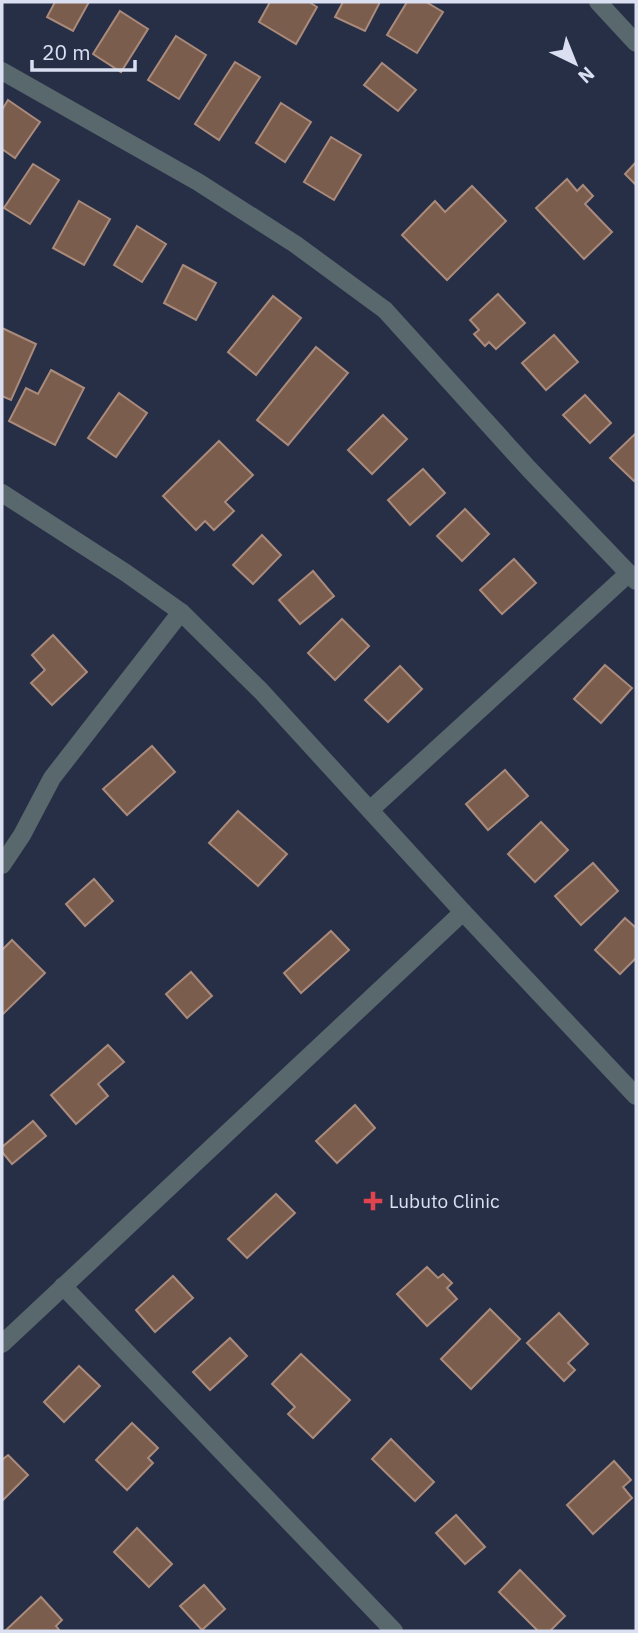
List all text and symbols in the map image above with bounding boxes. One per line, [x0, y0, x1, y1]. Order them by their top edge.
scale bar [32, 28, 135, 72]
north arrow [540, 28, 610, 98]
text: 20 m [42, 38, 91, 66]
text: N [573, 62, 600, 89]
place label: Lubuto Clinic [389, 1189, 500, 1213]
marker: Lubuto Clinic [363, 1191, 383, 1211]

